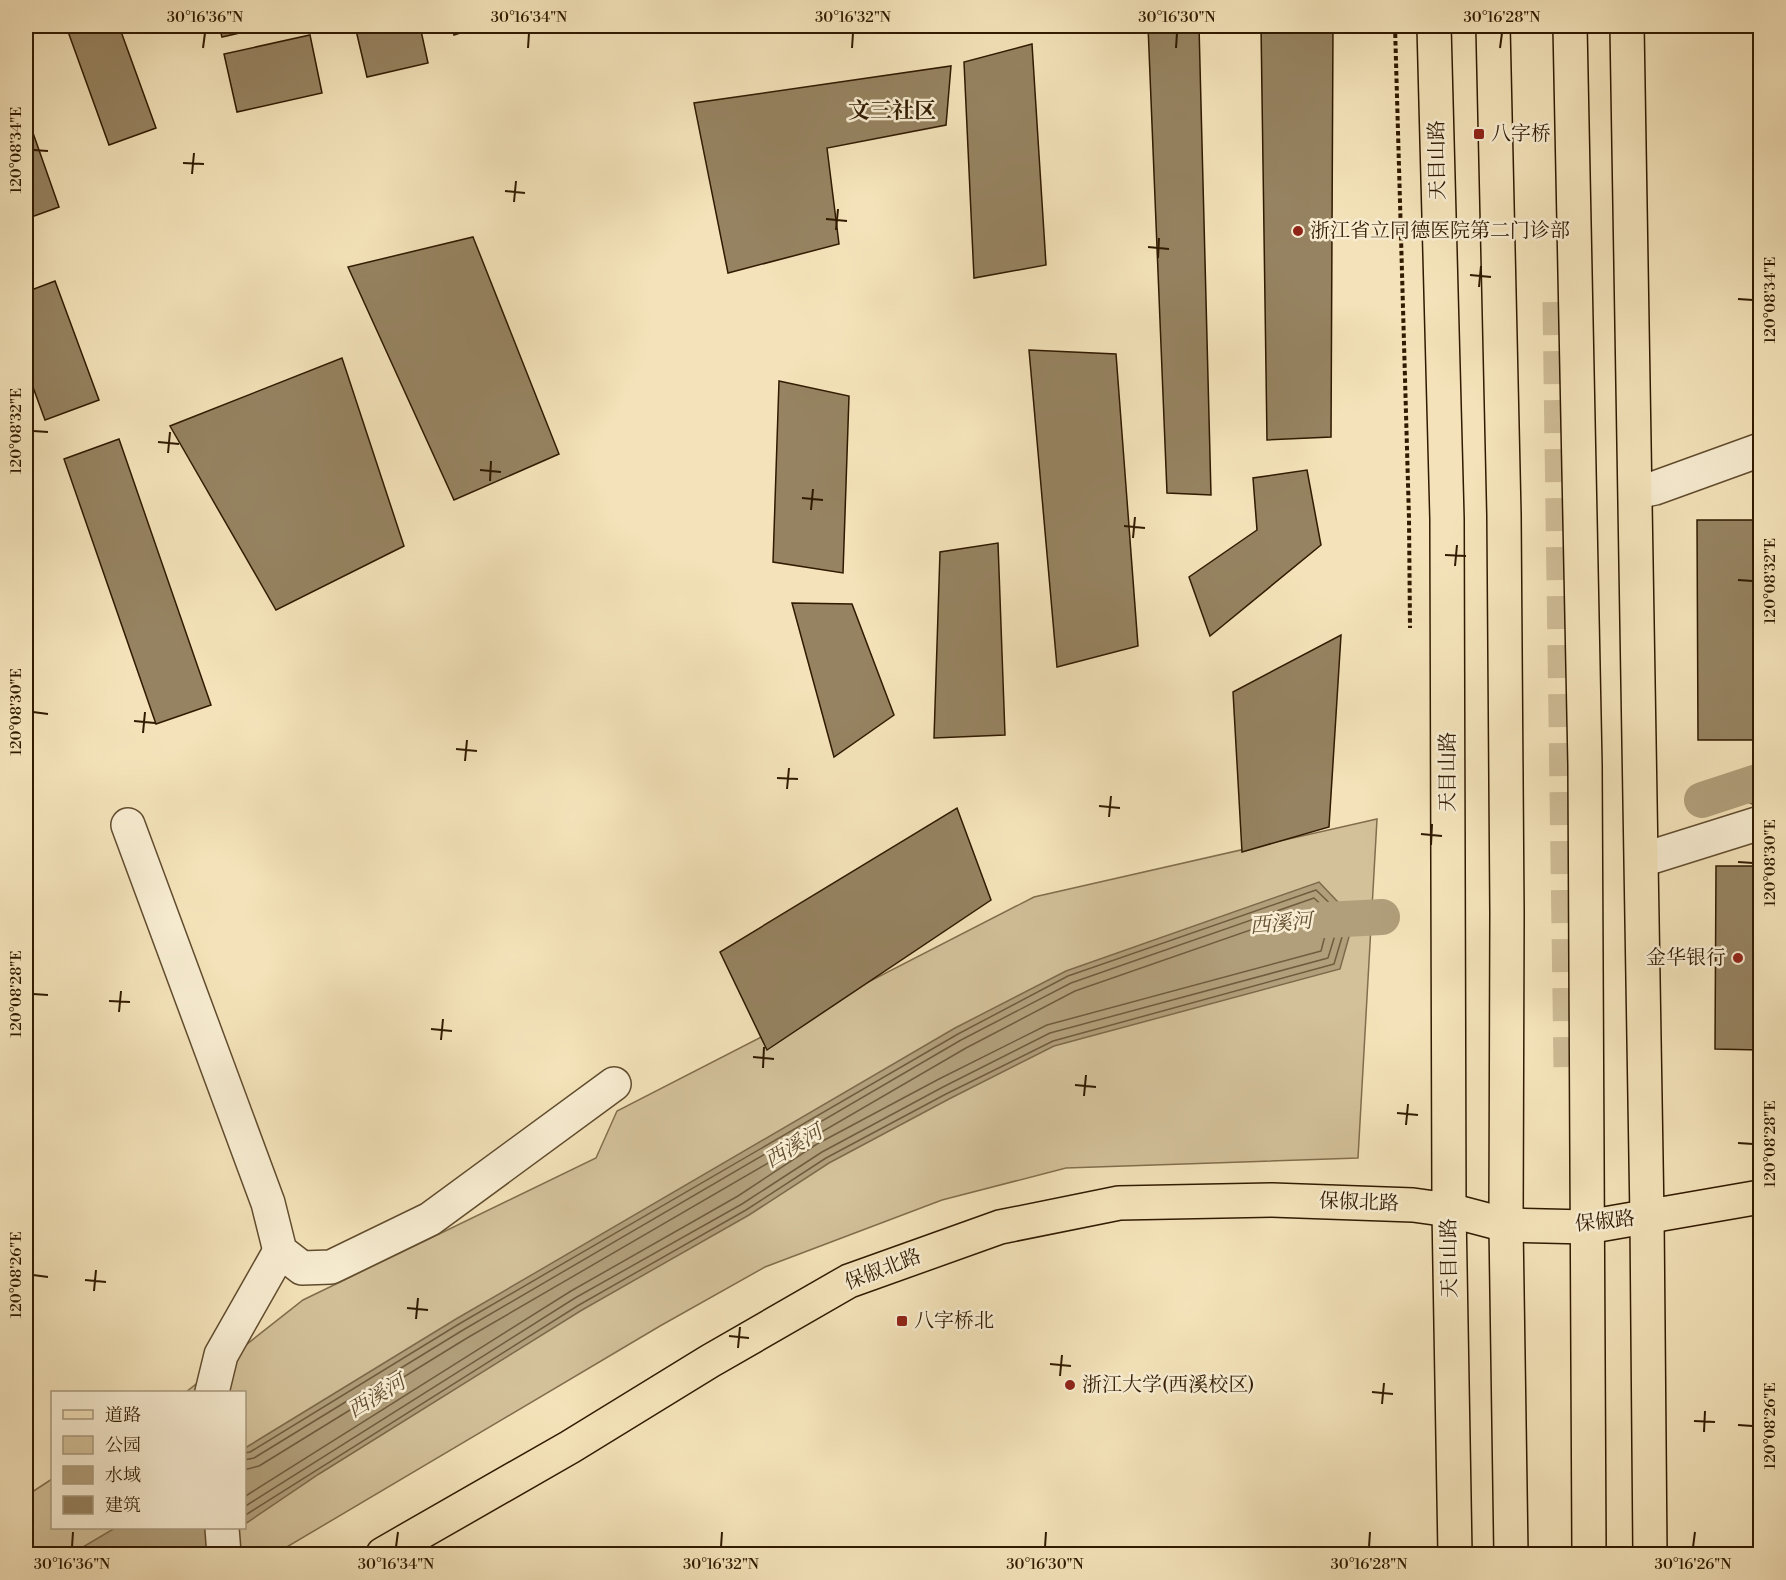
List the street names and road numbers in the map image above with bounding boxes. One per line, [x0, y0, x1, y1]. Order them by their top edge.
street label: 天目山路 [1425, 120, 1451, 200]
street label: 天目山路 [1436, 732, 1461, 812]
street label: 保俶北路 [1319, 1189, 1399, 1217]
street label: 保俶路 [1574, 1206, 1636, 1238]
street label: 天目山路 [1437, 1218, 1463, 1298]
street label: 保俶北路 [841, 1244, 925, 1296]

